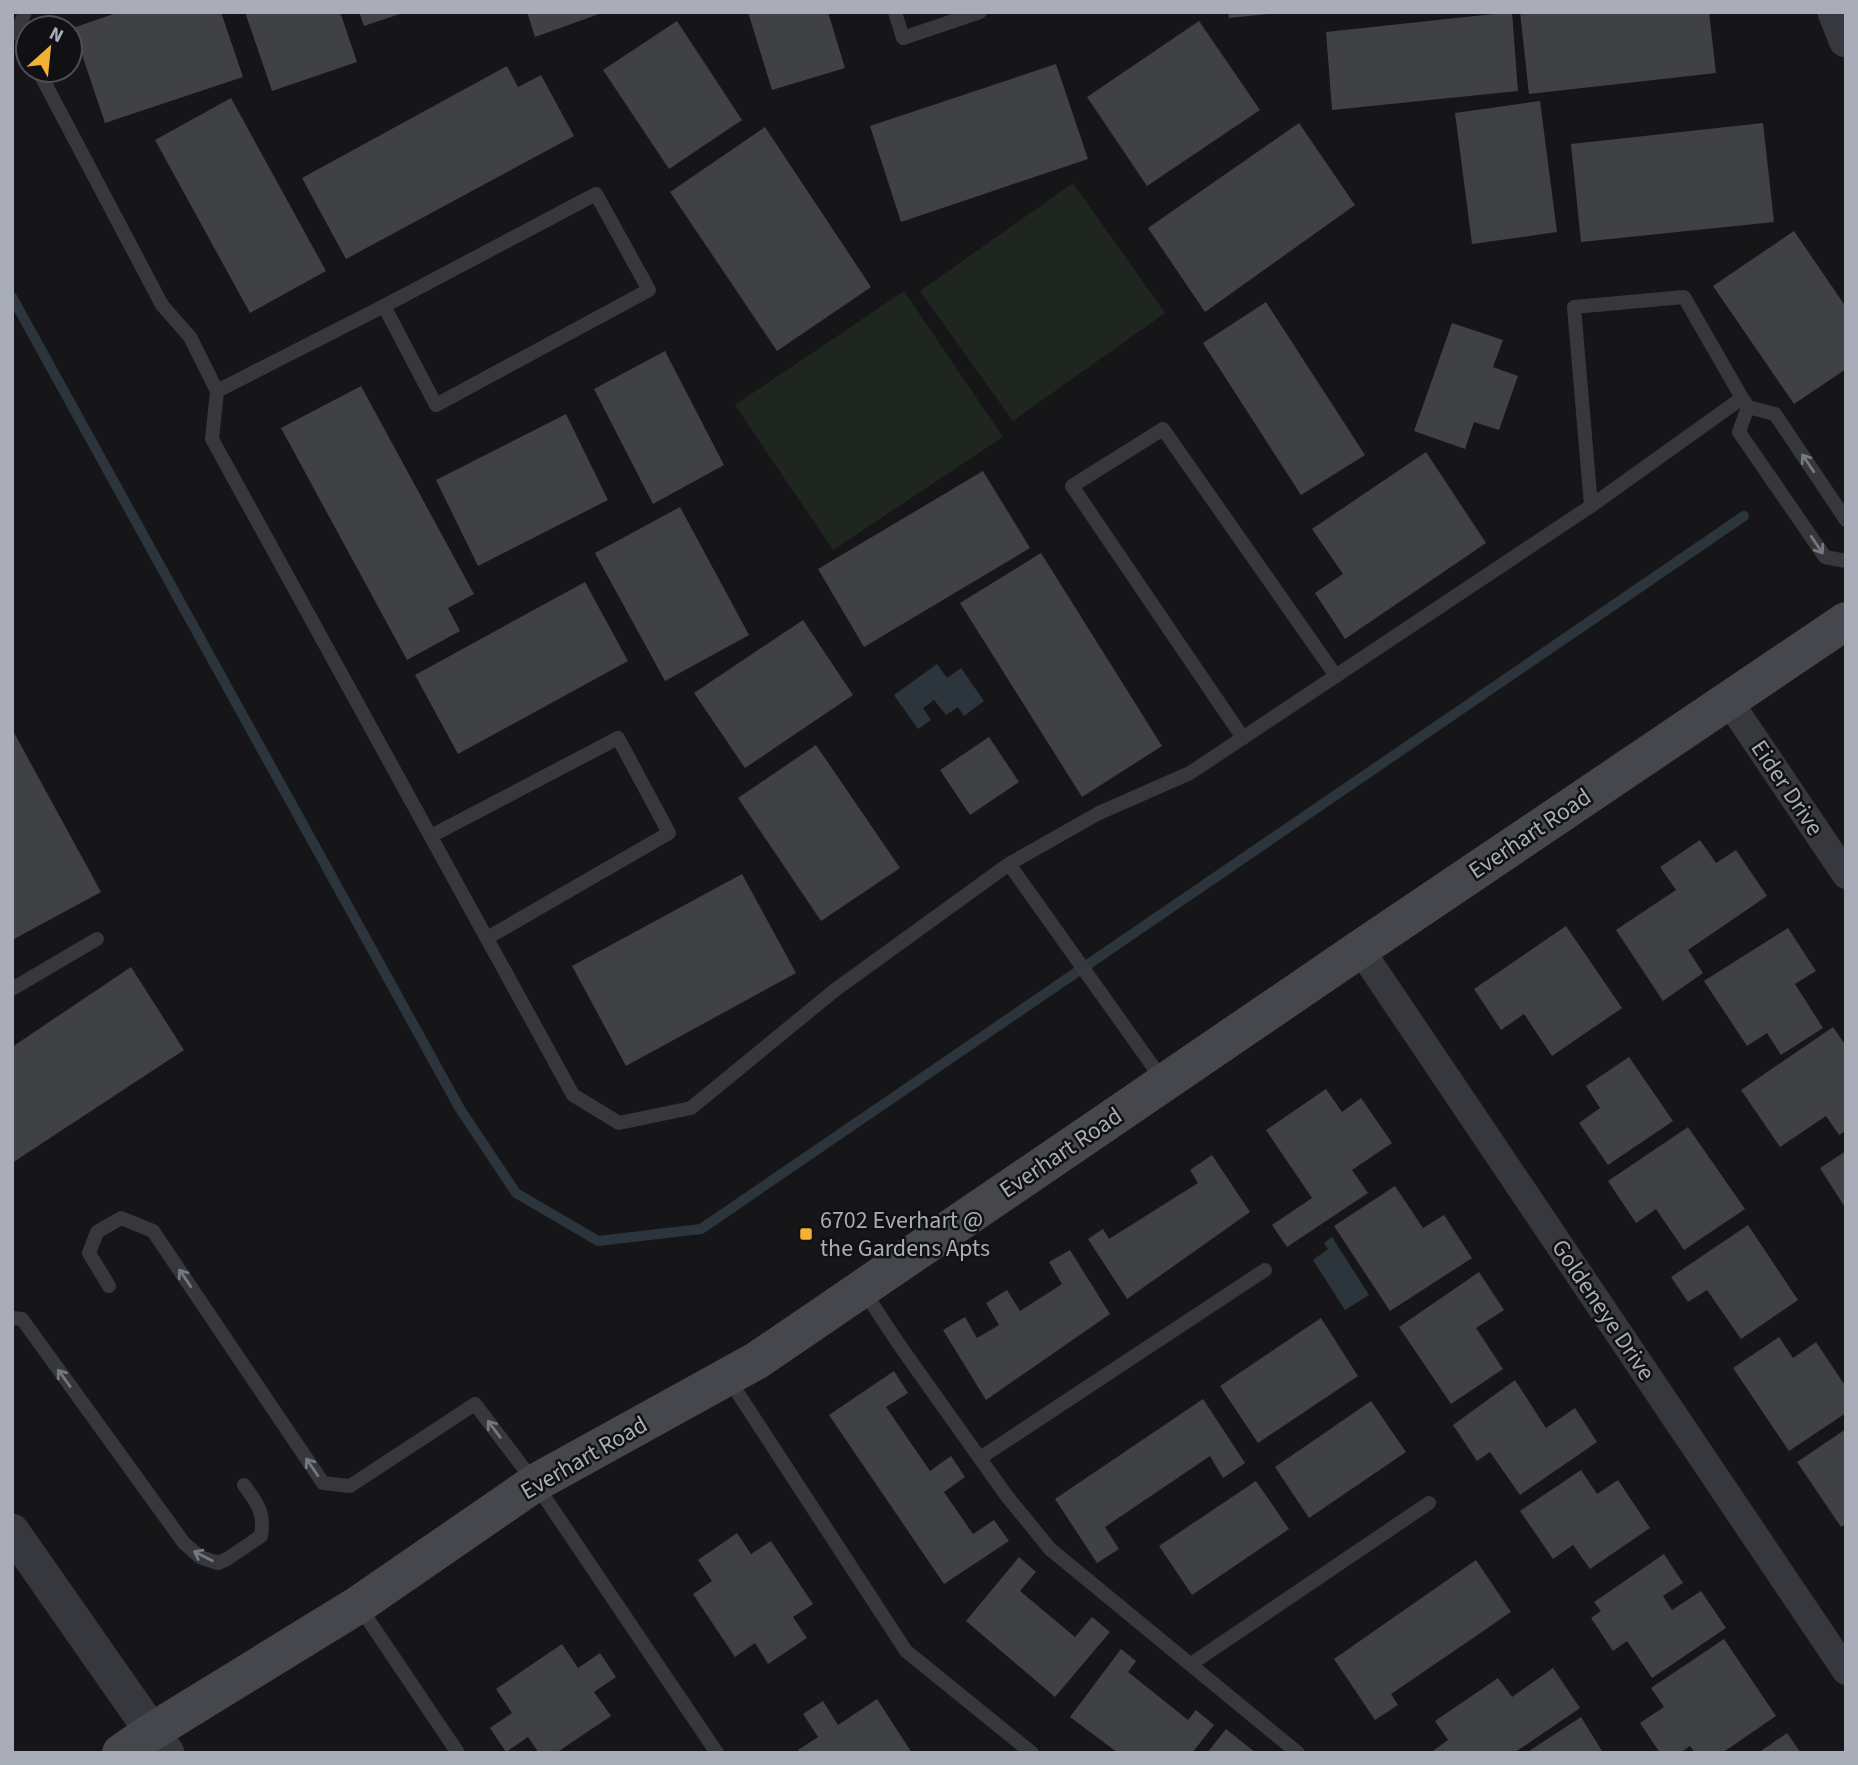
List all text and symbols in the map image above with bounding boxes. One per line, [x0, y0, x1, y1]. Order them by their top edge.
north arrow [14, 14, 84, 84]
text: N [44, 20, 68, 50]
one-way arrow [1801, 454, 1815, 473]
one-way arrow [1810, 535, 1824, 554]
street label: Eider Drive [1742, 733, 1832, 843]
street label: Everhart Road [1461, 780, 1599, 888]
street label: Everhart Road [992, 1099, 1130, 1207]
place label: 6702 Everhart @ the Gardens Apts [820, 1203, 990, 1266]
marker: 6702 Everhart @ the Gardens Apts [798, 1226, 814, 1242]
street label: Goldeneye Drive [1543, 1232, 1663, 1388]
one-way arrow [178, 1269, 192, 1288]
one-way arrow [57, 1368, 72, 1387]
street label: Everhart Road [514, 1407, 654, 1509]
one-way arrow [487, 1420, 502, 1439]
one-way arrow [305, 1457, 319, 1477]
one-way arrow [193, 1548, 213, 1562]

